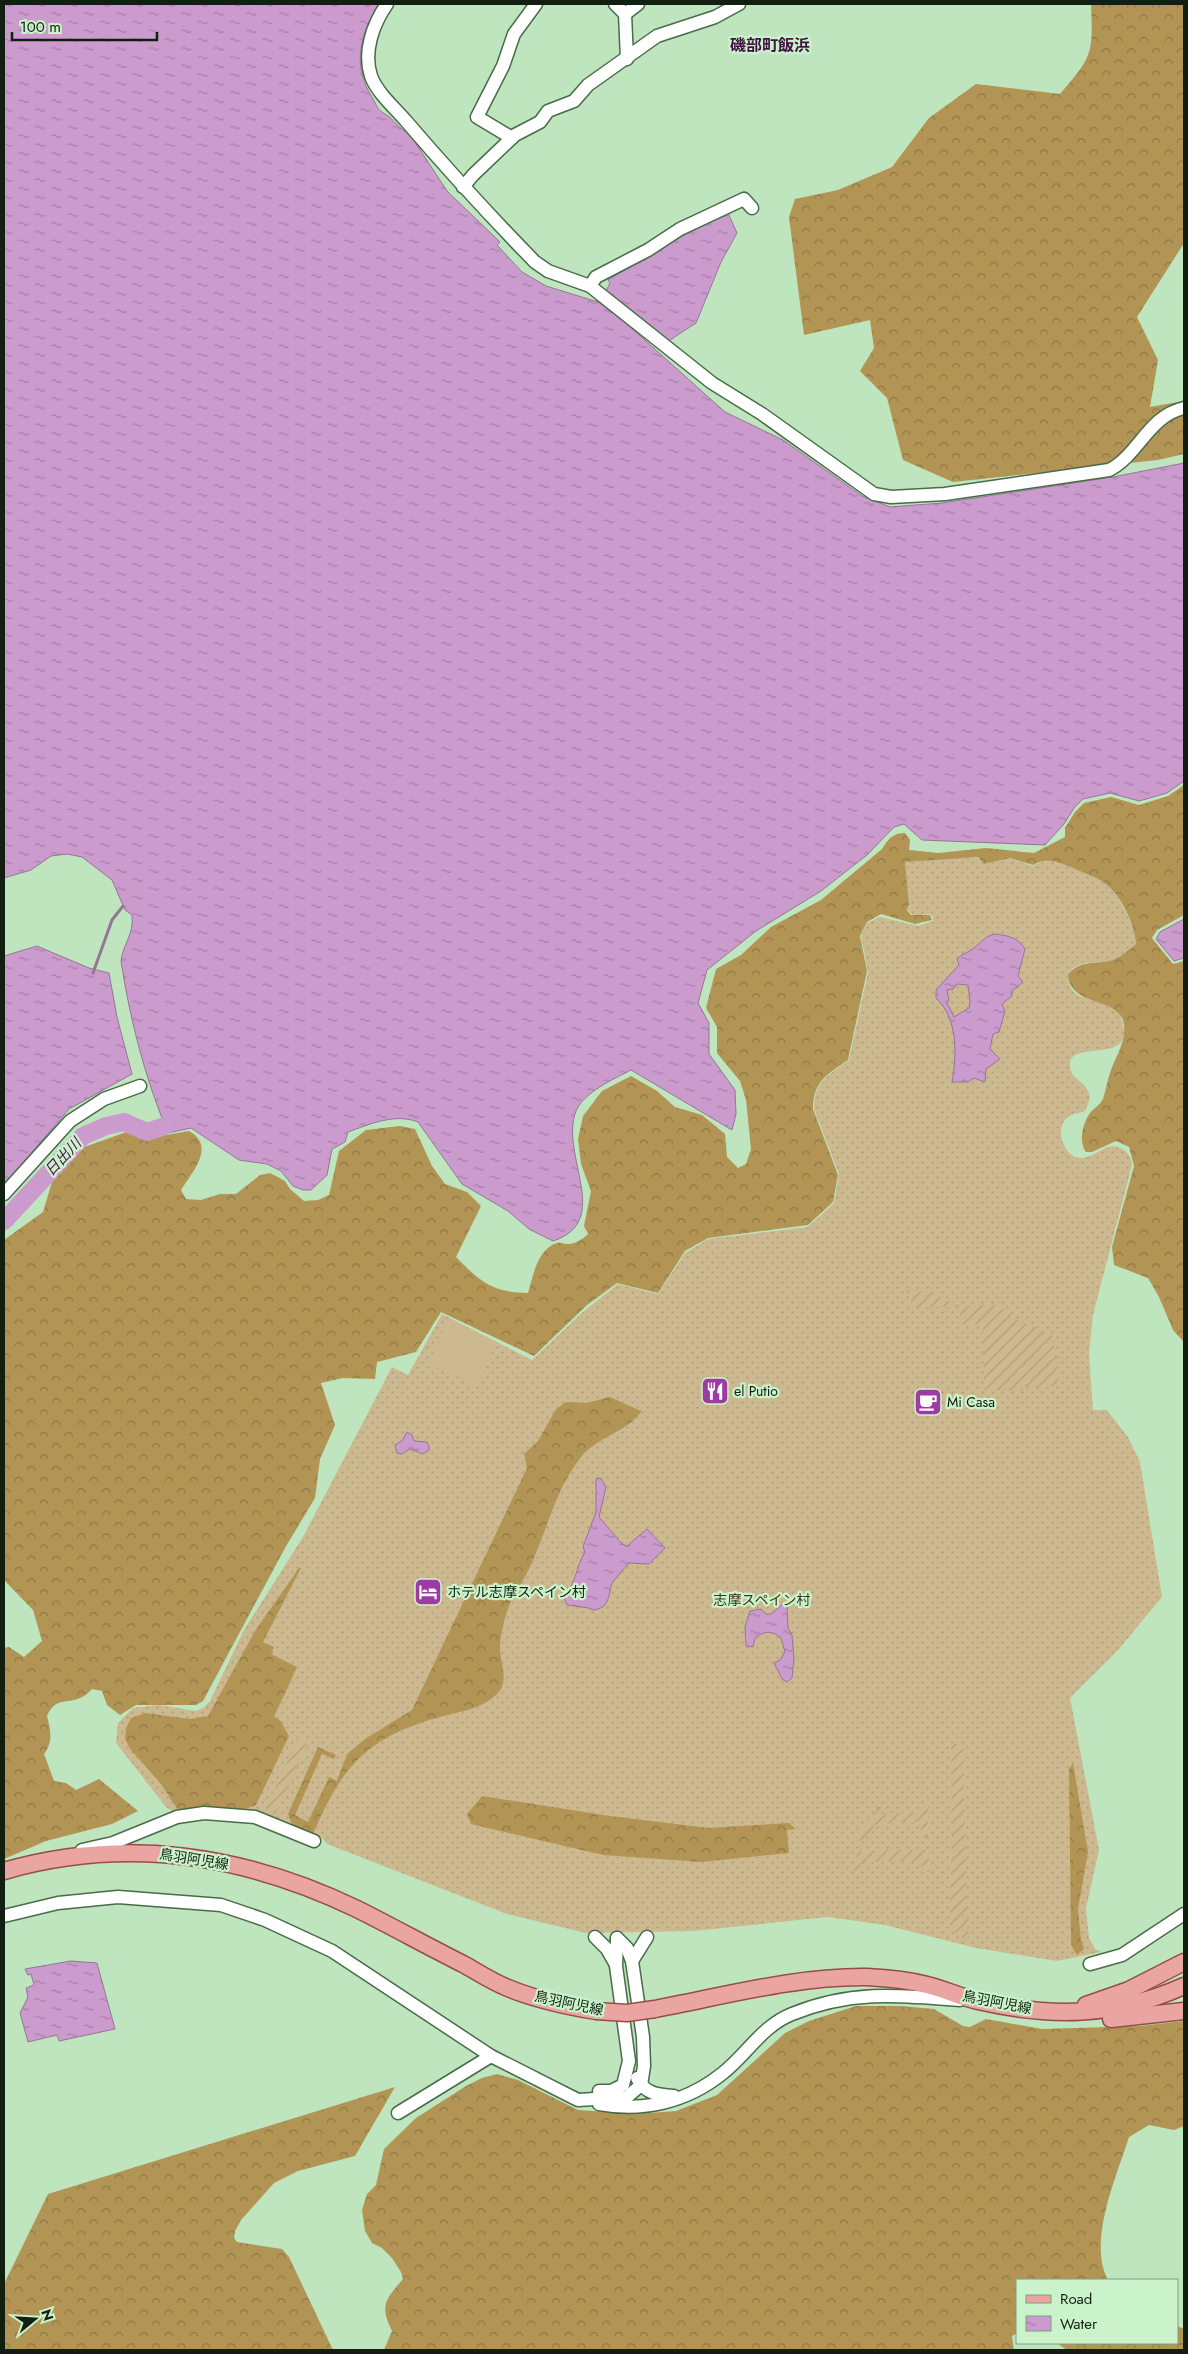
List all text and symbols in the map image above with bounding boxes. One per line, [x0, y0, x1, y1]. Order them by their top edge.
scale bar [12, 10, 158, 42]
text: 100 m [20, 16, 61, 38]
district label: 磯部町飯浜 [730, 34, 810, 57]
water label: 日出川 [40, 1132, 88, 1181]
restaurant icon: el Putio [700, 1376, 730, 1406]
place label: el Putio [734, 1381, 778, 1401]
cafe icon: Mi Casa [913, 1387, 943, 1417]
place label: Mi Casa [947, 1392, 995, 1412]
hotel icon: ホテル志摩スペイン村 [413, 1577, 443, 1607]
place label: ホテル志摩スペイン村 [447, 1582, 586, 1602]
park label: 志摩スペイン村 [713, 1590, 811, 1610]
street label: 鳥羽阿児線 [158, 1844, 230, 1874]
street label: 鳥羽阿児線 [533, 1986, 605, 2020]
street label: 鳥羽阿児線 [961, 1986, 1033, 2018]
legend [1016, 2279, 1178, 2344]
text: Road [1060, 2288, 1092, 2310]
north arrow [10, 2294, 60, 2344]
text: N [36, 2307, 59, 2323]
text: Water [1060, 2313, 1098, 2335]

